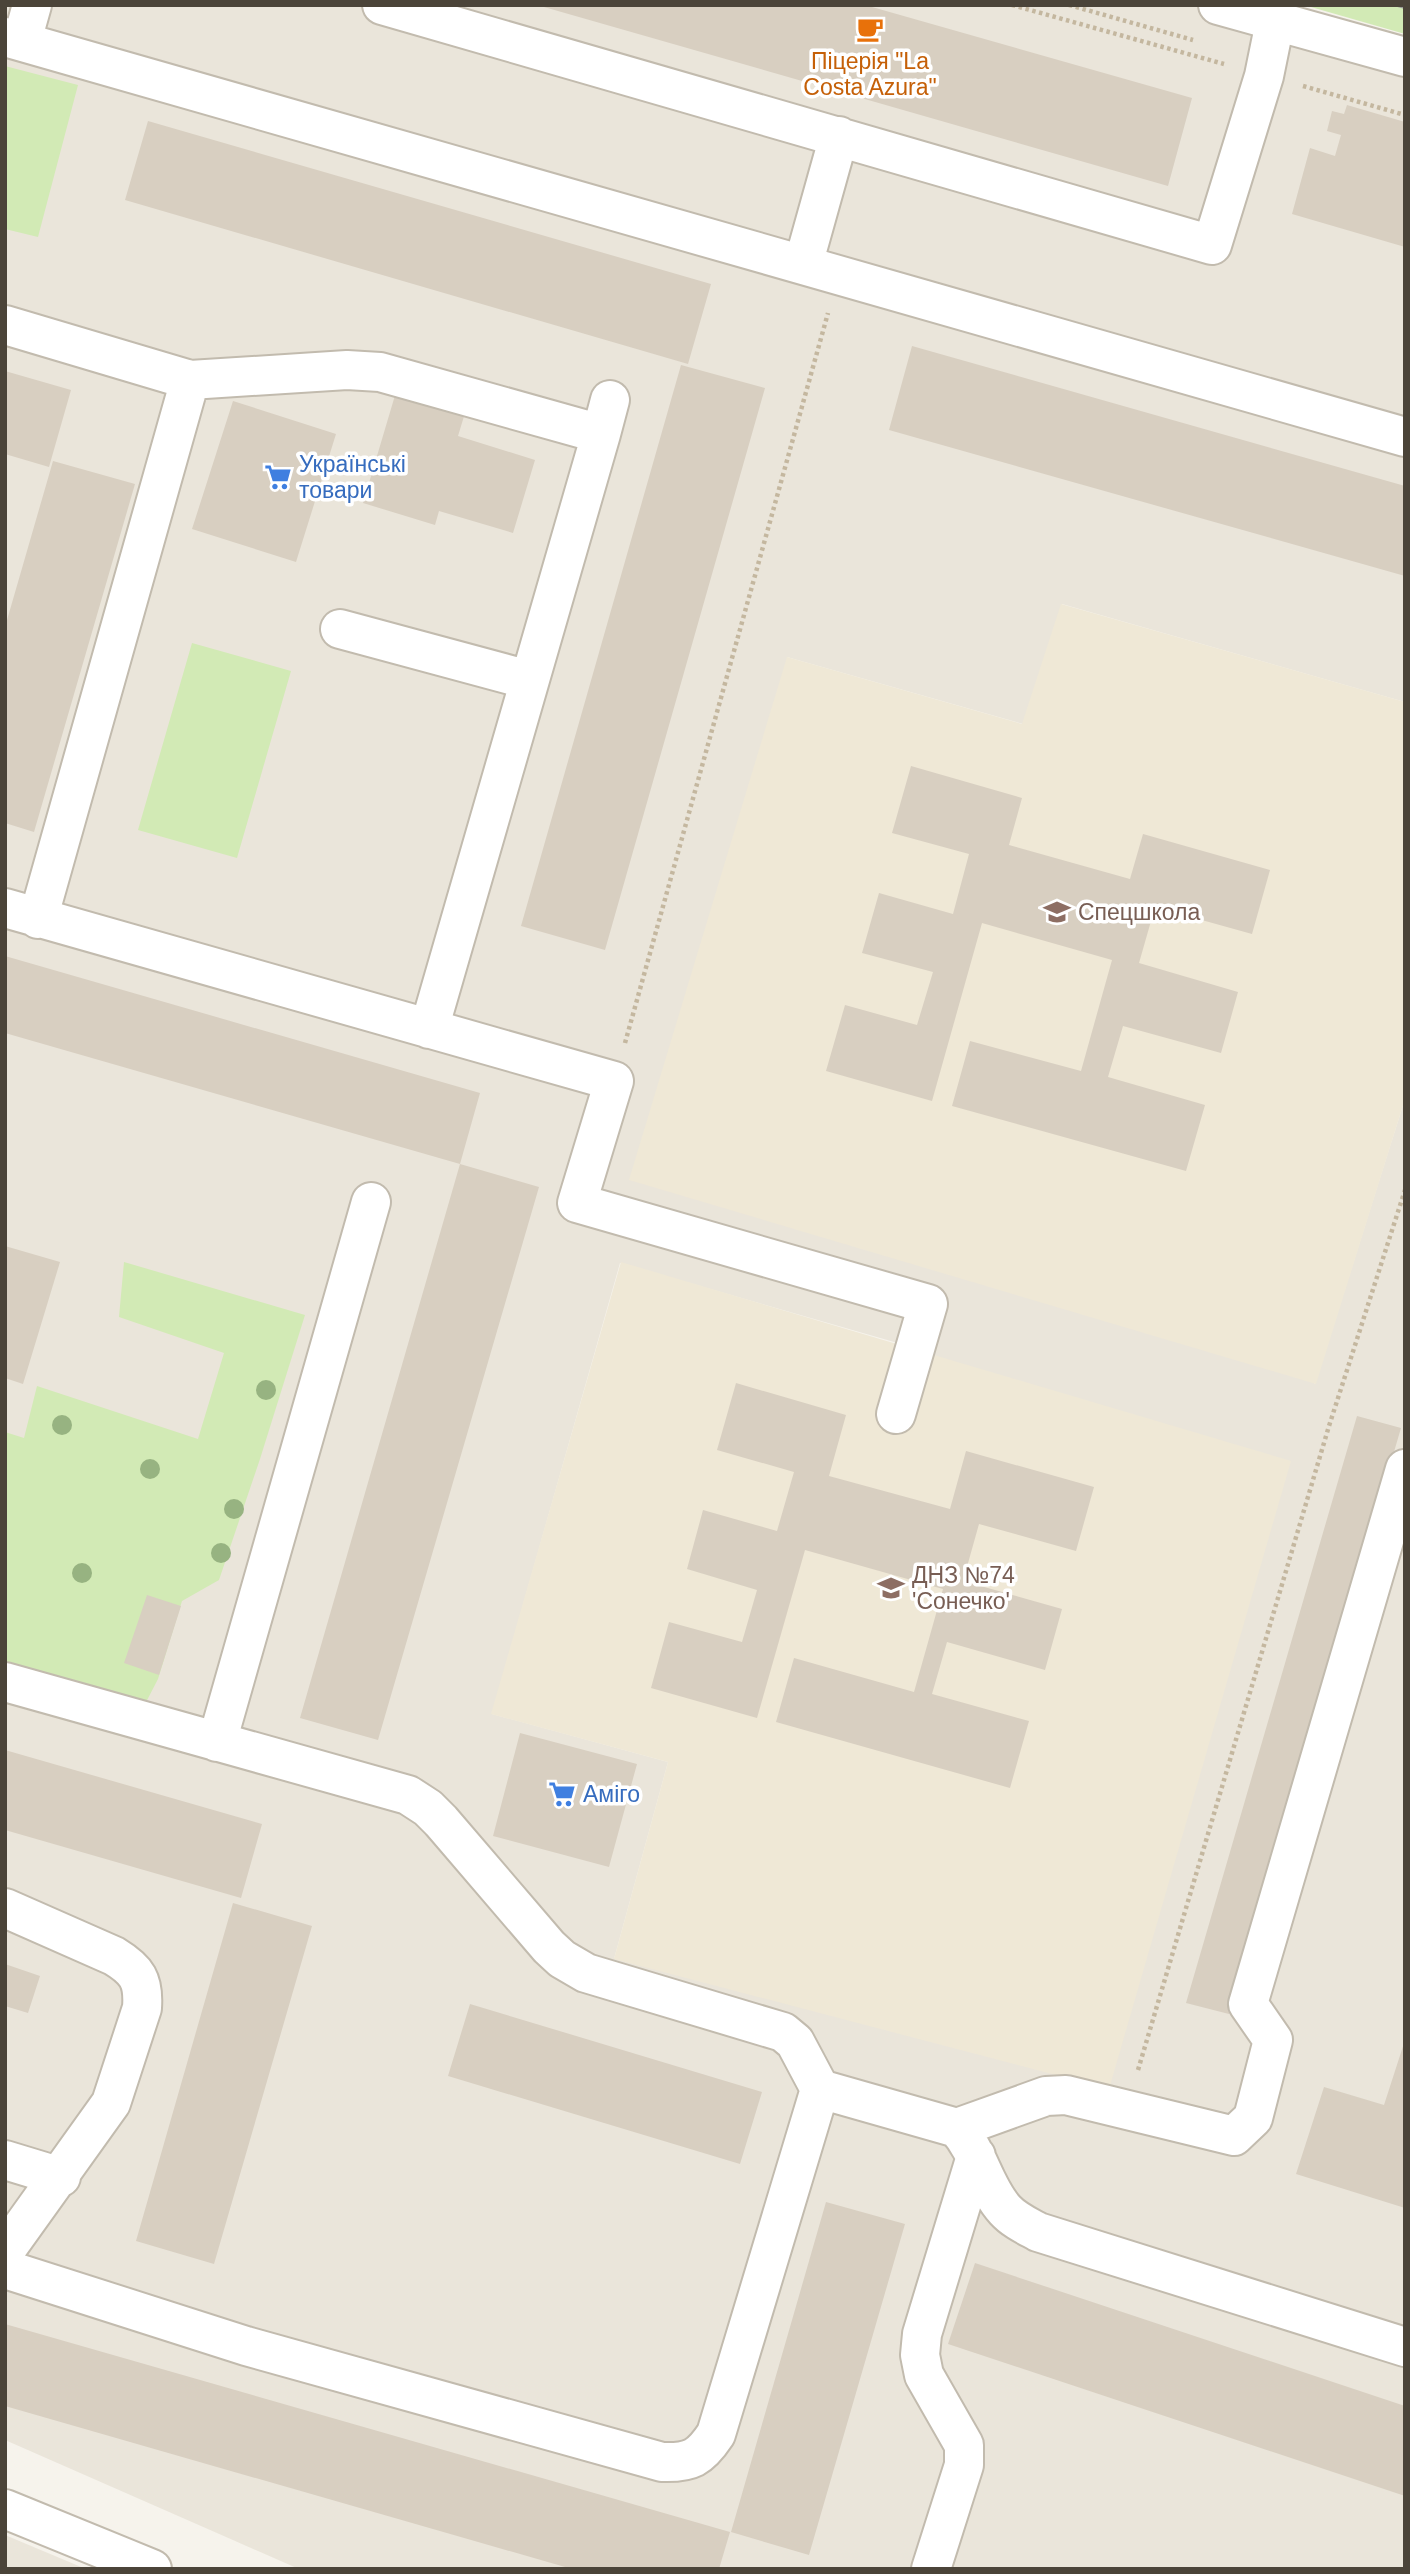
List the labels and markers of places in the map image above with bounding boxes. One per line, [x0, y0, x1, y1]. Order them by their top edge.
cafe icon: Піцерія "La Costa Azura" [855, 14, 885, 44]
place label: Піцерія "La Costa Azura" [803, 48, 937, 100]
place label: Українські товари [299, 451, 406, 503]
supermarket icon: Українські товари [263, 462, 293, 492]
school or university icon: Спецшкола [1042, 897, 1072, 927]
place label: Спецшкола [1078, 899, 1201, 925]
place label: ДНЗ №74 'Сонечко' [912, 1562, 1015, 1614]
school or university icon: ДНЗ №74 'Сонечко' [876, 1573, 906, 1603]
supermarket icon: Аміго [547, 1779, 577, 1809]
place label: Аміго [583, 1781, 640, 1807]

